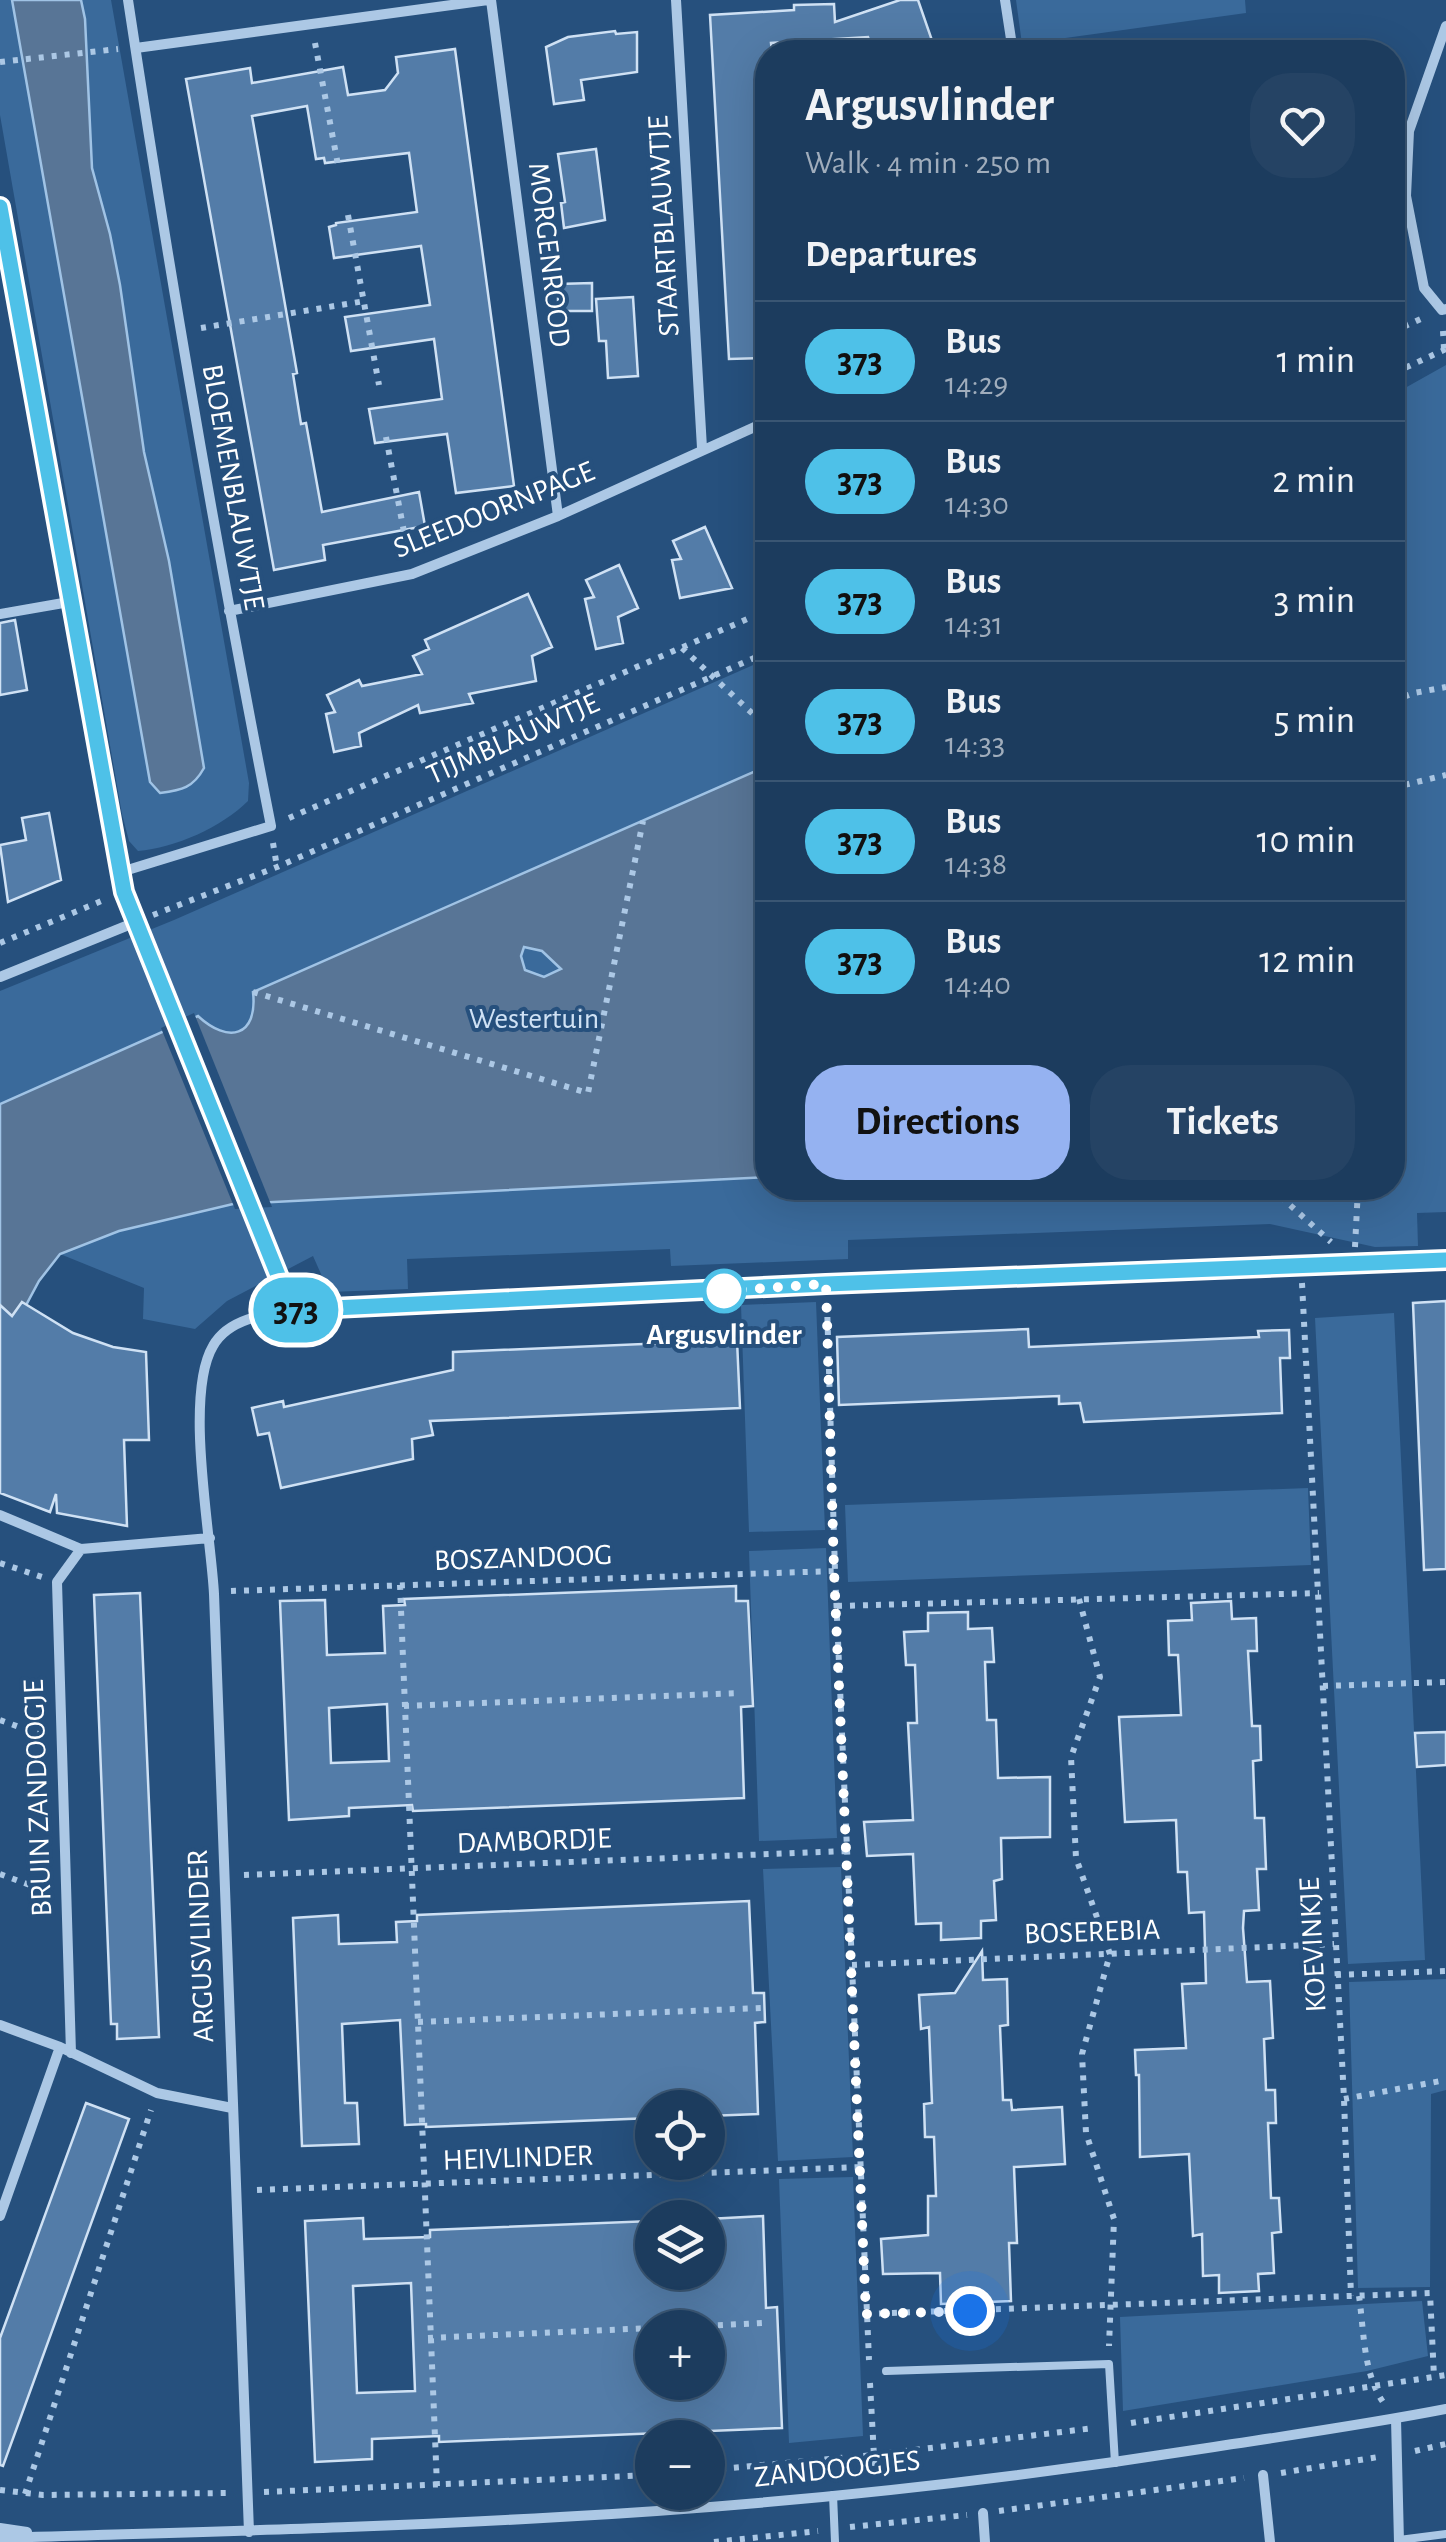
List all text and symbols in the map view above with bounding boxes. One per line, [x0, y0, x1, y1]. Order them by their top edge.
button: heart [1250, 73, 1355, 178]
text: Argusvlinder [805, 82, 1054, 130]
street label: STAARTBLAUWTJE [643, 115, 685, 337]
text: Walk · 4 min · 250 m [805, 147, 1051, 179]
street label: MORGENROOD [523, 161, 575, 349]
text: Departures [805, 236, 977, 274]
text: Bus [945, 323, 1001, 361]
text: 1 min [1276, 342, 1355, 380]
text: 373 [837, 344, 883, 379]
street label: BLOEMENBLAUWTJE [197, 362, 269, 612]
text: 14:29 [945, 368, 1008, 400]
text: Bus [945, 443, 1001, 481]
street label: SLEEDOORNPAGE [389, 456, 599, 564]
text: 2 min [1272, 462, 1355, 500]
text: 373 [837, 464, 883, 499]
text: 14:30 [945, 488, 1009, 520]
text: Bus [945, 563, 1001, 601]
text: 3 min [1274, 582, 1355, 620]
text: 373 [837, 584, 883, 619]
text: 14:31 [945, 608, 1003, 640]
text: Bus [945, 683, 1001, 721]
street label: TIJMBLAUWTJE [422, 688, 604, 790]
text: 5 min [1274, 702, 1355, 740]
text: 373 [837, 704, 883, 739]
text: 14:33 [945, 728, 1005, 760]
text: Bus [945, 803, 1001, 841]
text: 10 min [1256, 822, 1355, 860]
text: 373 [837, 824, 883, 859]
text: 14:38 [945, 848, 1007, 880]
text: Bus [945, 923, 1001, 961]
text: 12 min [1259, 942, 1355, 980]
text: 373 [837, 944, 883, 979]
text: 14:40 [945, 968, 1011, 1000]
park label: Westertuin [469, 1004, 599, 1034]
button: Directions [805, 1065, 1070, 1180]
button: Tickets [1090, 1065, 1355, 1180]
marker: Argusvlinder [703, 1270, 745, 1312]
line badge: 373 [238, 1278, 354, 1342]
text: 373 [273, 1293, 319, 1328]
place label: Argusvlinder [646, 1320, 802, 1350]
street label: BOSZANDOOG [433, 1540, 613, 1576]
street label: BRUIN ZANDOOGJE [19, 1679, 57, 1917]
street label: DAMBORDJE [456, 1823, 612, 1859]
street label: ARGUSVLINDER [183, 1849, 219, 2043]
street label: KOEVINKJE [1294, 1877, 1332, 2013]
street label: BOSEREBIA [1023, 1915, 1161, 1949]
map controls [635, 2090, 725, 2510]
button: locate [635, 2090, 725, 2180]
street label: HEIVLINDER [442, 2140, 594, 2176]
button: layers [635, 2200, 725, 2290]
your location [945, 2286, 995, 2336]
button: + [635, 2310, 725, 2400]
button: − [635, 2420, 725, 2510]
street label: ZANDOOGJES [752, 2445, 922, 2493]

